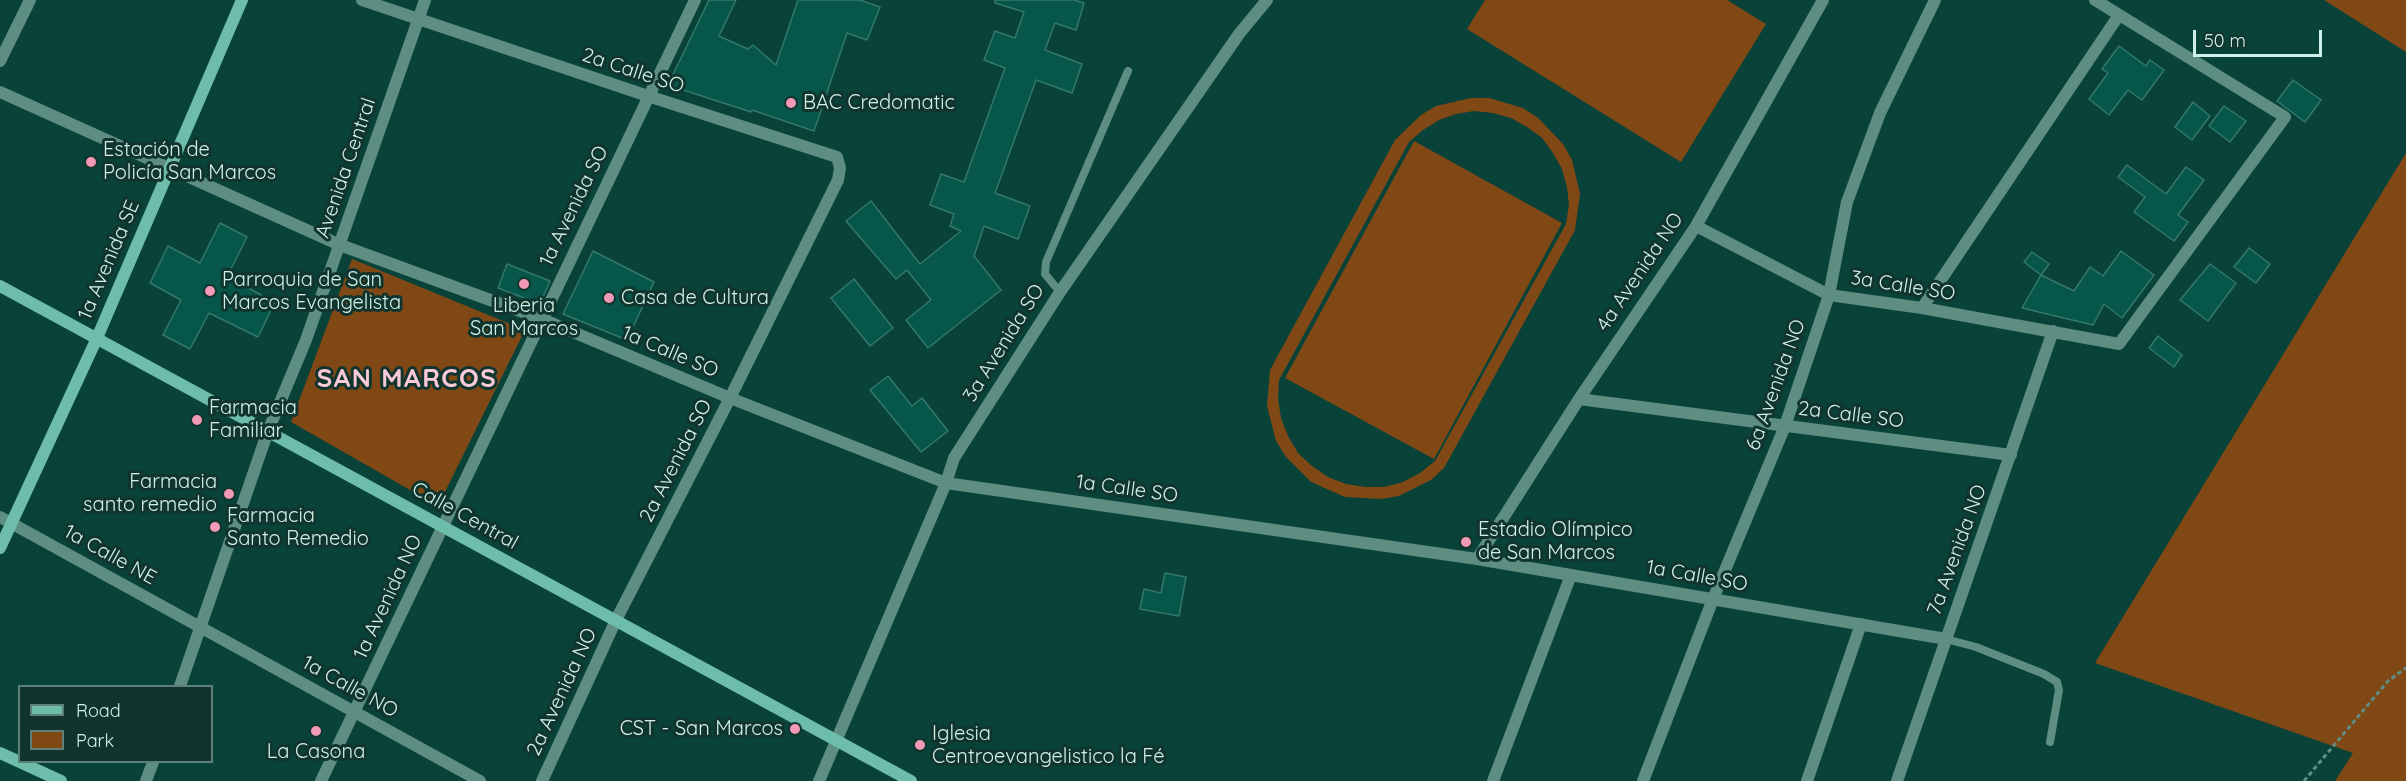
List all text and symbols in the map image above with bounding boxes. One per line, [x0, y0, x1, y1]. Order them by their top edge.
scale bar [2196, 18, 2325, 56]
text: 50 m [2204, 29, 2246, 52]
street label: 2a Calle SO [579, 43, 687, 99]
place label: BAC Credomatic [803, 91, 955, 115]
street label: Avenida Central [311, 95, 381, 241]
marker: BAC Credomatic [784, 96, 798, 110]
place label: Estación de Policía San Marcos [103, 138, 276, 185]
street label: 1a Avenida SO [534, 142, 614, 270]
marker: Estación de Policía San Marcos [84, 155, 98, 169]
street label: 1a Avenida SE [73, 197, 145, 323]
street label: 4a Avenida NO [1592, 208, 1688, 336]
street label: 3a Calle SO [1849, 266, 1957, 306]
place label: Parroquia de San Marcos Evangelista [222, 268, 401, 315]
marker: Liberia San Marcos [517, 277, 531, 291]
street label: 3a Avenida SO [958, 280, 1050, 406]
marker: Parroquia de San Marcos Evangelista [203, 284, 217, 298]
place label: Casa de Cultura [621, 286, 769, 310]
marker: Casa de Cultura [602, 291, 616, 305]
place label: Liberia San Marcos [470, 294, 578, 341]
street label: 6a Avenida NO [1741, 316, 1811, 454]
street label: 1a Calle SO [618, 321, 722, 383]
district label: SAN MARCOS [317, 363, 497, 395]
street label: 2a Avenida SO [635, 395, 717, 527]
place label: Farmacia Familiar [209, 396, 297, 443]
street label: 2a Calle SO [1797, 397, 1905, 433]
marker: Farmacia Familiar [190, 413, 204, 427]
place label: Farmacia santo remedio [83, 470, 217, 517]
street label: 1a Calle SO [1075, 470, 1179, 508]
street label: Calle Central [408, 477, 522, 555]
street label: 7a Avenida NO [1922, 481, 1992, 619]
marker: Farmacia santo remedio [222, 487, 236, 501]
place label: Farmacia Santo Remedio [227, 504, 369, 551]
place label: Estadio Olímpico de San Marcos [1478, 518, 1633, 565]
street label: 1a Calle NE [60, 520, 160, 590]
marker: Farmacia Santo Remedio [208, 520, 222, 534]
street label: 1a Avenida NO [349, 531, 427, 663]
marker: Estadio Olímpico de San Marcos [1459, 535, 1473, 549]
street label: 1a Calle SO [1644, 555, 1750, 597]
street label: 2a Avenida NO [522, 624, 602, 760]
street label: 1a Calle NO [298, 651, 402, 723]
legend [18, 685, 213, 763]
text: Road [76, 699, 121, 722]
place label: CST - San Marcos [620, 717, 783, 741]
marker: CST - San Marcos [788, 722, 802, 736]
place label: Iglesia Centroevangelistico la Fé [932, 722, 1165, 769]
marker: La Casona [309, 724, 323, 738]
text: Park [76, 729, 114, 752]
marker: Iglesia Centroevangelistico la Fé [913, 738, 927, 752]
place label: La Casona [267, 740, 365, 764]

